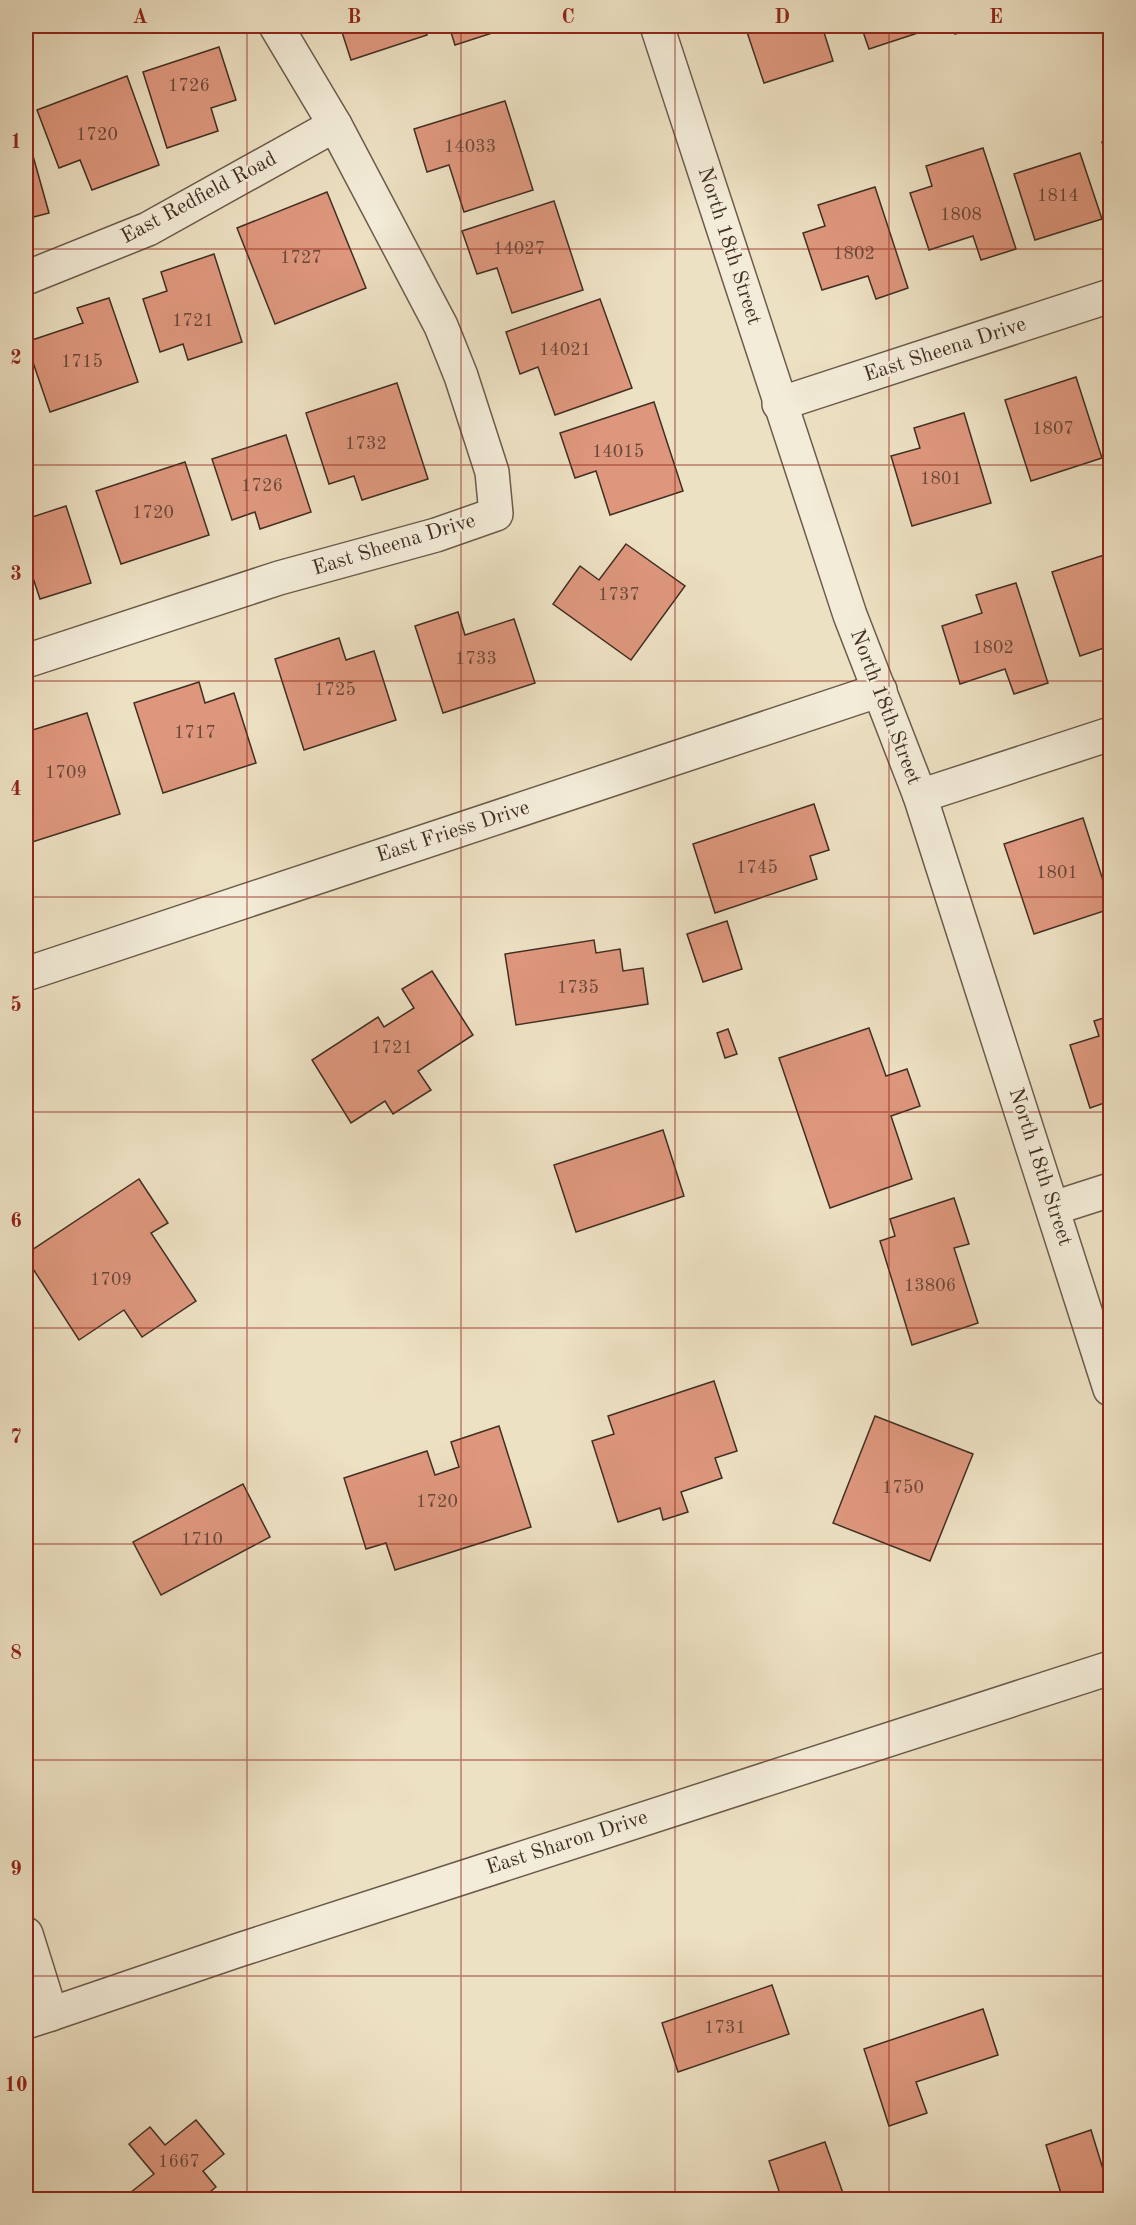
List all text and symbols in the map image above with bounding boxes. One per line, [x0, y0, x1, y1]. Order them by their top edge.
text: A [132, 8, 148, 28]
text: B [347, 8, 361, 28]
text: C [561, 8, 575, 28]
text: D [774, 8, 790, 28]
text: E [989, 8, 1003, 28]
house number: 1726 [168, 77, 210, 95]
house number: 1720 [76, 126, 118, 144]
text: 1 [10, 133, 22, 153]
house number: 14033 [444, 138, 496, 156]
street label: East Redfield Road [118, 148, 280, 248]
street label: North 18th Street [694, 165, 764, 327]
house number: 1814 [1037, 187, 1079, 205]
house number: 1808 [940, 206, 982, 224]
house number: 14027 [493, 240, 545, 258]
house number: 1802 [833, 245, 875, 263]
house number: 1727 [280, 249, 322, 267]
house number: 1721 [172, 312, 214, 330]
street label: East Sheena Drive [861, 314, 1029, 386]
house number: 14021 [539, 341, 591, 359]
text: 2 [10, 349, 22, 369]
house number: 1715 [61, 353, 103, 371]
house number: 1807 [1032, 420, 1074, 438]
house number: 1732 [345, 435, 387, 453]
house number: 14015 [592, 443, 644, 461]
house number: 1801 [920, 470, 962, 488]
house number: 1726 [241, 477, 283, 495]
house number: 1720 [132, 504, 174, 522]
street label: East Sheena Drive [310, 510, 478, 580]
text: 3 [10, 565, 22, 585]
house number: 1737 [598, 586, 640, 604]
street label: North 18th Street [846, 626, 924, 788]
house number: 1802 [972, 639, 1014, 657]
house number: 1733 [455, 650, 497, 668]
house number: 1725 [314, 681, 356, 699]
house number: 1717 [174, 724, 216, 742]
house number: 1709 [45, 764, 87, 782]
text: 4 [10, 780, 22, 800]
street label: East Friess Drive [374, 797, 532, 867]
house number: 1745 [736, 859, 778, 877]
house number: 1801 [1036, 864, 1078, 882]
house number: 1735 [557, 979, 599, 997]
text: 5 [10, 995, 22, 1016]
house number: 1721 [371, 1039, 413, 1057]
street label: North 18th Street [1005, 1086, 1075, 1248]
text: 6 [10, 1212, 22, 1232]
house number: 1709 [90, 1271, 132, 1289]
house number: 13806 [904, 1277, 956, 1295]
text: 7 [10, 1428, 22, 1448]
house number: 1750 [882, 1479, 924, 1497]
house number: 1720 [416, 1493, 458, 1511]
house number: 1710 [181, 1531, 223, 1549]
text: 8 [10, 1644, 22, 1664]
street label: East Sharon Drive [484, 1807, 650, 1879]
text: 9 [10, 1860, 22, 1880]
house number: 1731 [704, 2019, 746, 2037]
text: 10 [4, 2076, 28, 2096]
house number: 1667 [158, 2153, 200, 2171]

